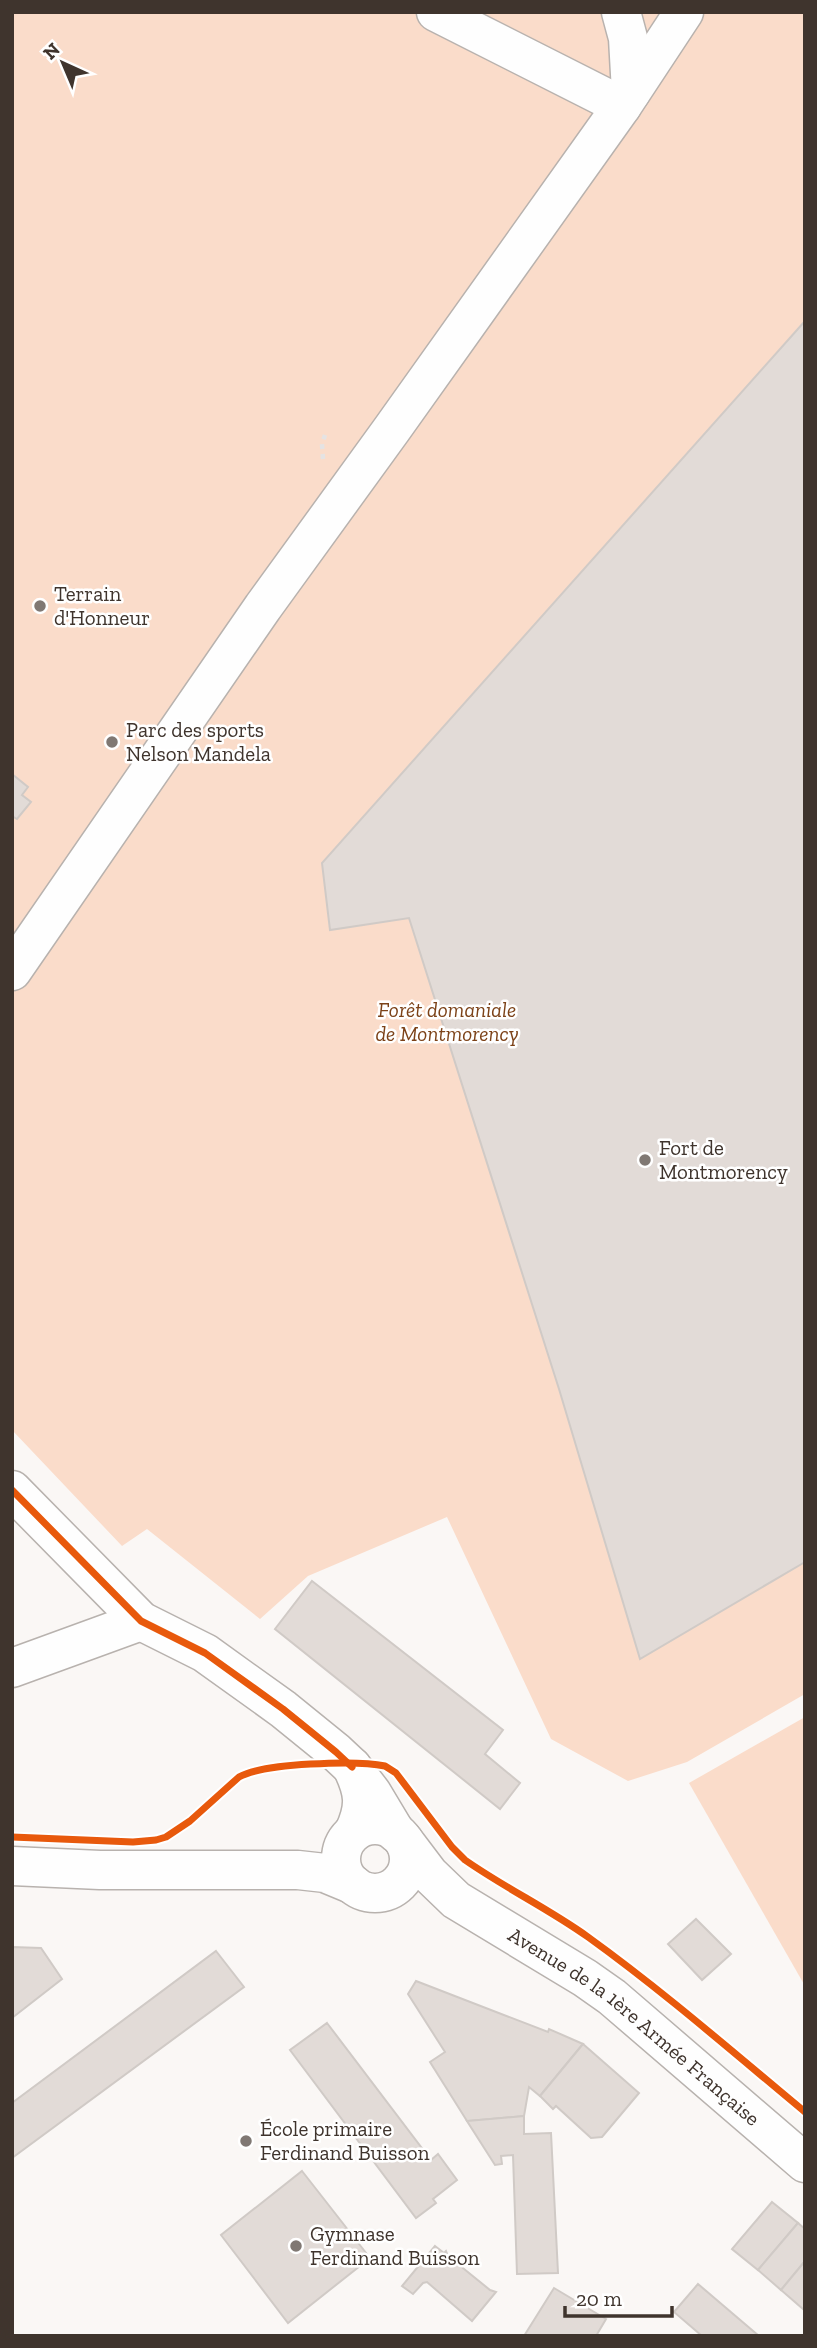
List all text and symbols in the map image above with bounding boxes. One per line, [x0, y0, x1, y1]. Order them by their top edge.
north arrow [28, 28, 98, 98]
text: N [38, 38, 65, 64]
place label: Terrain d'Honneur [54, 581, 150, 630]
marker: Terrain d'Honneur [32, 598, 48, 614]
place label: Parc des sports Nelson Mandela [126, 717, 271, 766]
marker: Parc des sports Nelson Mandela [104, 734, 120, 750]
park label: Forêt domaniale de Montmorency [375, 997, 519, 1046]
place label: Fort de Montmorency [659, 1135, 788, 1184]
marker: Fort de Montmorency [637, 1152, 653, 1168]
street label: Avenue de la 1ère Armée Française [504, 1922, 765, 2131]
place label: École primaire Ferdinand Buisson [260, 2116, 429, 2165]
marker: École primaire Ferdinand Buisson [238, 2133, 254, 2149]
place label: Gymnase Ferdinand Buisson [310, 2221, 479, 2270]
marker: Gymnase Ferdinand Buisson [288, 2238, 304, 2254]
scale bar [565, 2274, 672, 2318]
text: 20 m [576, 2286, 622, 2311]

